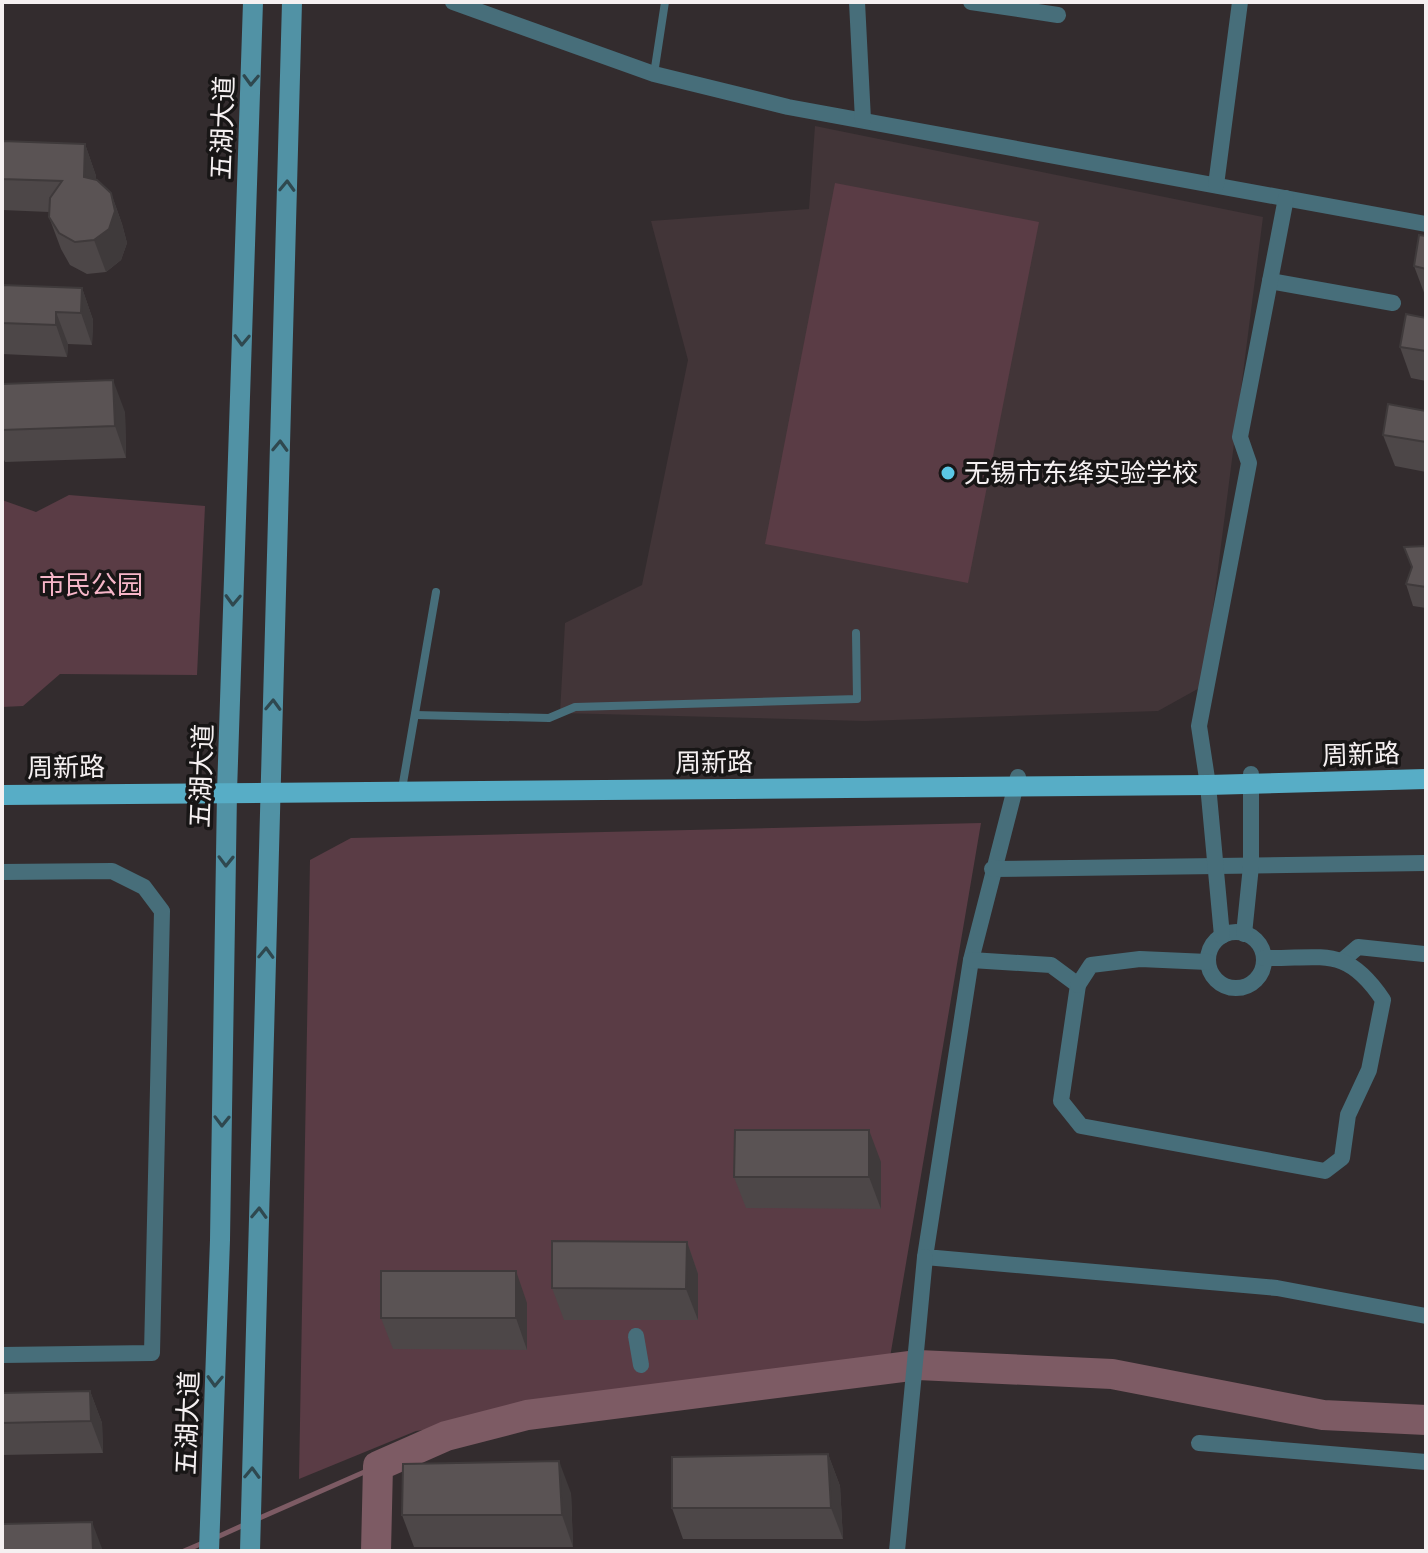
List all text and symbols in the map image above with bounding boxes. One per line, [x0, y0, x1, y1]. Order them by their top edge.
one-way arrow [242, 74, 259, 87]
street label: 五湖大道 [204, 75, 242, 181]
one-way arrow [278, 179, 296, 192]
one-way arrow [233, 334, 250, 347]
one-way arrow [271, 439, 288, 452]
place label: 无锡市东绛实验学校 [964, 456, 1198, 491]
marker: 无锡市东绛实验学校 [939, 464, 957, 482]
park label: 市民公园 [39, 568, 143, 603]
one-way arrow [225, 594, 242, 607]
one-way arrow [264, 698, 281, 711]
street label: 五湖大道 [183, 723, 221, 829]
street label: 周新路 [1321, 736, 1401, 774]
street label: 周新路 [675, 745, 753, 781]
street label: 周新路 [27, 750, 105, 786]
one-way arrow [217, 855, 234, 868]
one-way arrow [258, 946, 275, 959]
one-way arrow [213, 1115, 231, 1128]
one-way arrow [251, 1206, 268, 1219]
street label: 五湖大道 [169, 1370, 207, 1476]
one-way arrow [207, 1375, 224, 1388]
one-way arrow [244, 1466, 261, 1479]

